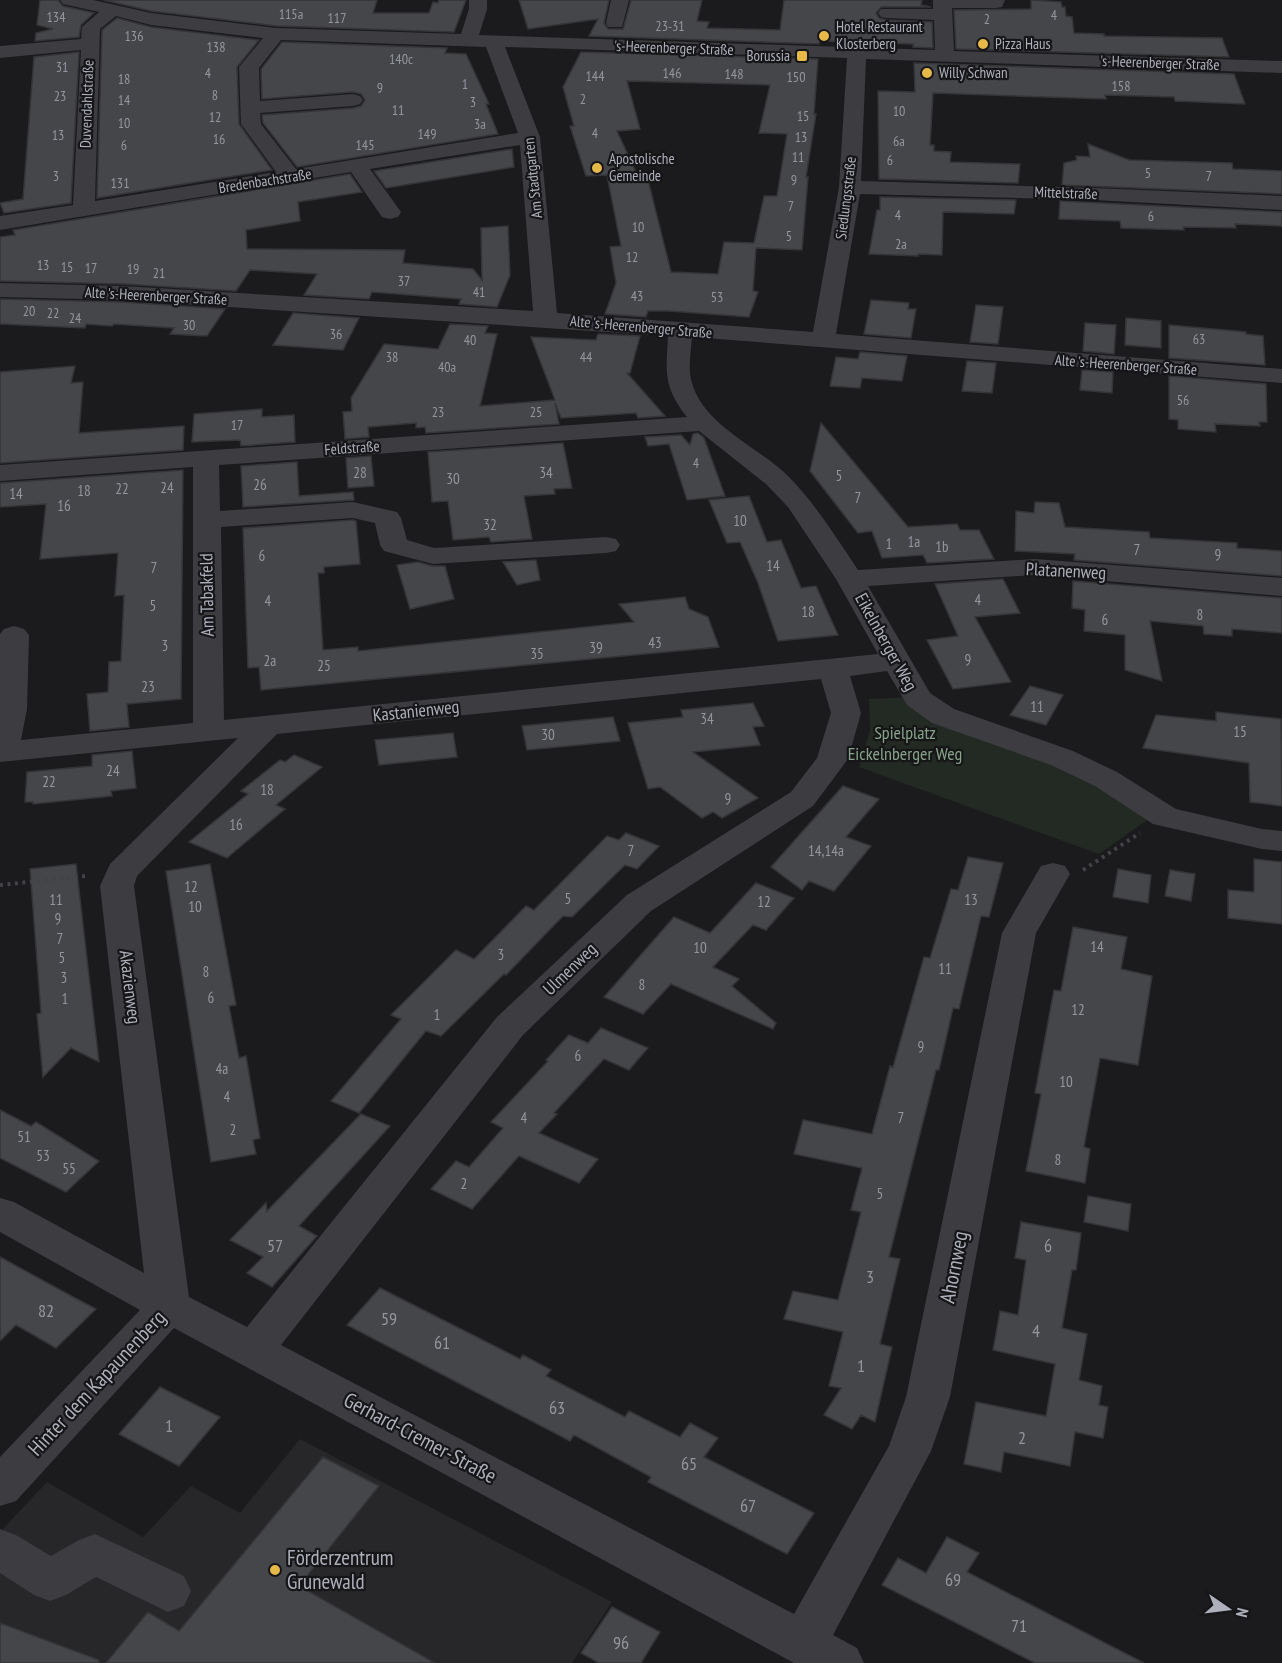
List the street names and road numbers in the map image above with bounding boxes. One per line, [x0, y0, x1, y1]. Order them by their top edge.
street label: 's-Heerenberger Straße [614, 36, 734, 59]
street label: 's-Heerenberger Straße [1100, 51, 1220, 74]
street label: Duvendahlstraße [75, 59, 98, 148]
street label: Am Stadtgarten [519, 137, 546, 219]
street label: Siedlungsstraße [831, 155, 860, 240]
street label: Bredenbachstraße [217, 164, 313, 197]
street label: Mittelstraße [1034, 182, 1098, 203]
street label: Alte 's-Heerenberger Straße [84, 282, 228, 309]
street label: Alte 's-Heerenberger Straße [569, 311, 713, 342]
street label: Alte 's-Heerenberger Straße [1054, 350, 1198, 379]
street label: Feldstraße [324, 436, 380, 459]
street label: Am Tabakfeld [194, 553, 219, 637]
street label: Platanenweg [1025, 557, 1107, 584]
street label: Eikelnberger Weg [850, 589, 923, 695]
street label: Kastanienweg [372, 695, 460, 726]
street label: Ulmenweg [538, 937, 601, 1000]
street label: Akazienweg [115, 949, 146, 1025]
street label: Ahornweg [933, 1228, 974, 1305]
street label: Hinter dem Kapaunenberg [22, 1304, 171, 1461]
street label: Gerhard-Cremer-Straße [339, 1386, 501, 1489]

